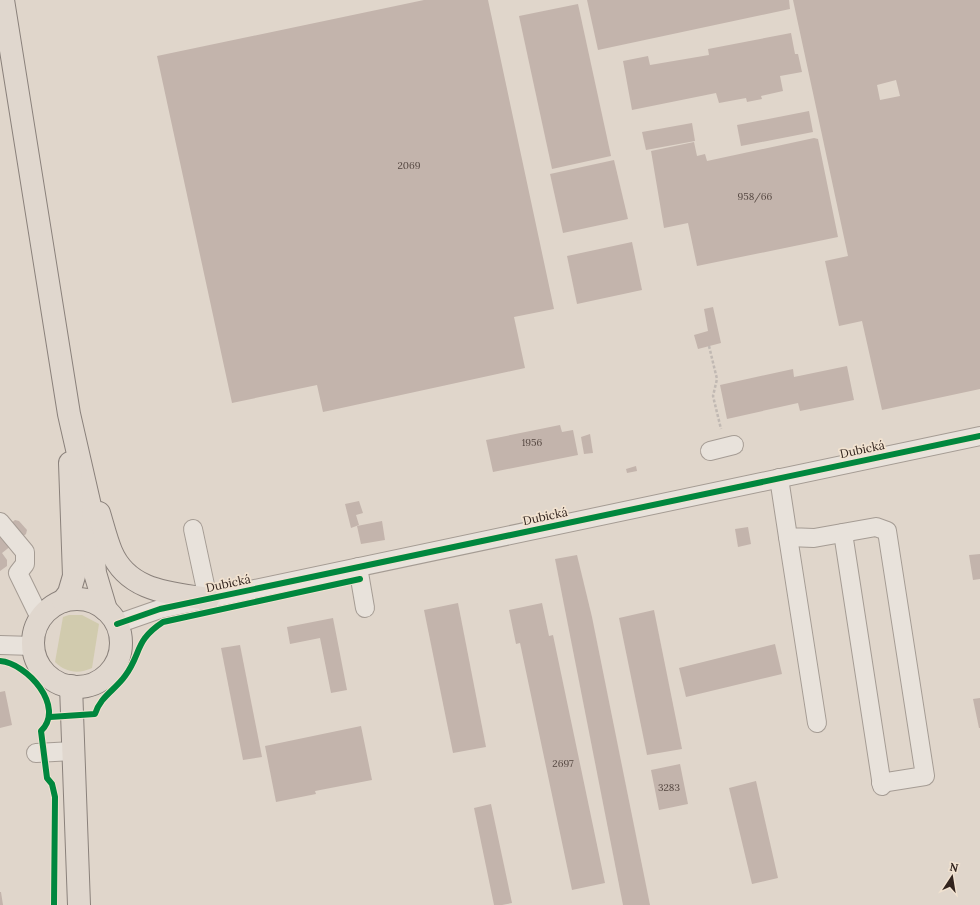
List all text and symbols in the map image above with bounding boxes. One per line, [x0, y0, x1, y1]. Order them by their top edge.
house number: 2069 [397, 159, 421, 172]
house number: 958/66 [738, 190, 773, 203]
house number: 1956 [522, 436, 543, 449]
street label: Dubická [838, 437, 886, 461]
street label: Dubická [521, 504, 569, 528]
street label: Dubická [204, 571, 252, 595]
house number: 2697 [552, 757, 574, 770]
house number: 3283 [658, 781, 680, 794]
north arrow [932, 857, 972, 897]
text: N [948, 859, 960, 875]

